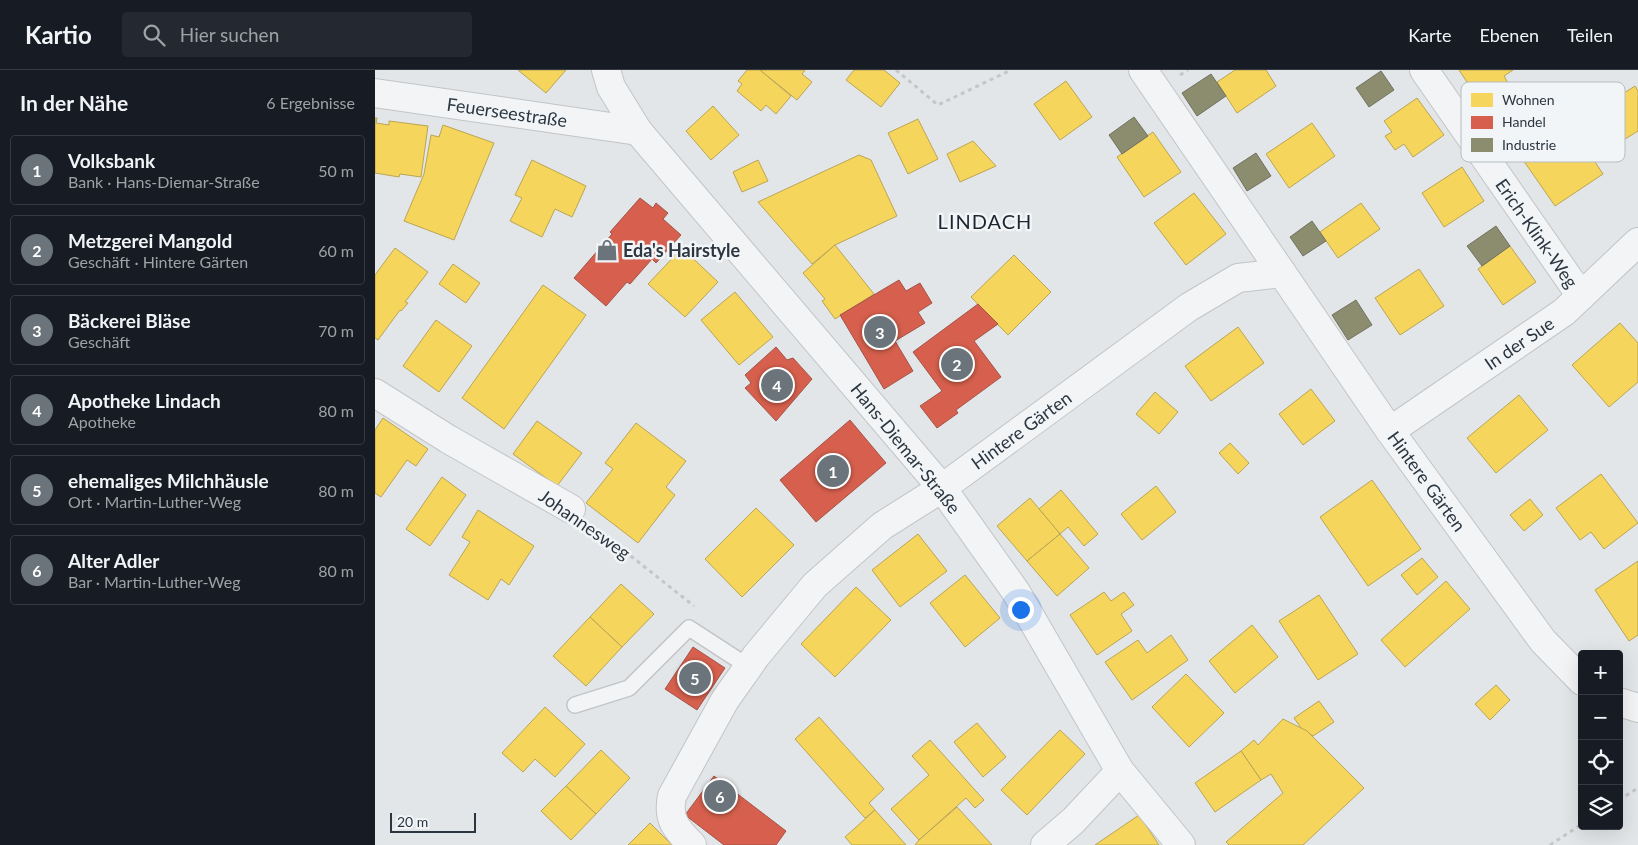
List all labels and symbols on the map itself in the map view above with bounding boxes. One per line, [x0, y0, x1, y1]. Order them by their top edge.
legend [1461, 82, 1625, 162]
text: Wohnen [1502, 91, 1554, 108]
street label: Feuerseestraße [445, 93, 569, 131]
text: Handel [1502, 113, 1546, 130]
text: Industrie [1502, 136, 1556, 153]
street label: Erich-Klink-Weg [1491, 174, 1583, 292]
district label: LINDACH [938, 209, 1032, 233]
shop icon: Eda's Hairstyle [594, 237, 620, 263]
place label: Eda's Hairstyle [623, 239, 741, 261]
street label: In der Sue [1480, 312, 1558, 374]
pin: 3 [864, 313, 896, 351]
pin: 2 [941, 345, 973, 383]
pin: 4 [761, 366, 793, 404]
street label: Hans-Diemar-Straße [846, 378, 966, 518]
street label: Hintere Gärten [967, 386, 1075, 474]
street label: Hintere Gärten [1383, 427, 1471, 535]
pin: 1 [817, 452, 849, 490]
street label: Johannesweg [535, 484, 635, 564]
your location [1008, 597, 1034, 623]
pin: 5 [679, 659, 711, 697]
pin: 6 [704, 777, 736, 815]
scale bar [390, 810, 476, 833]

